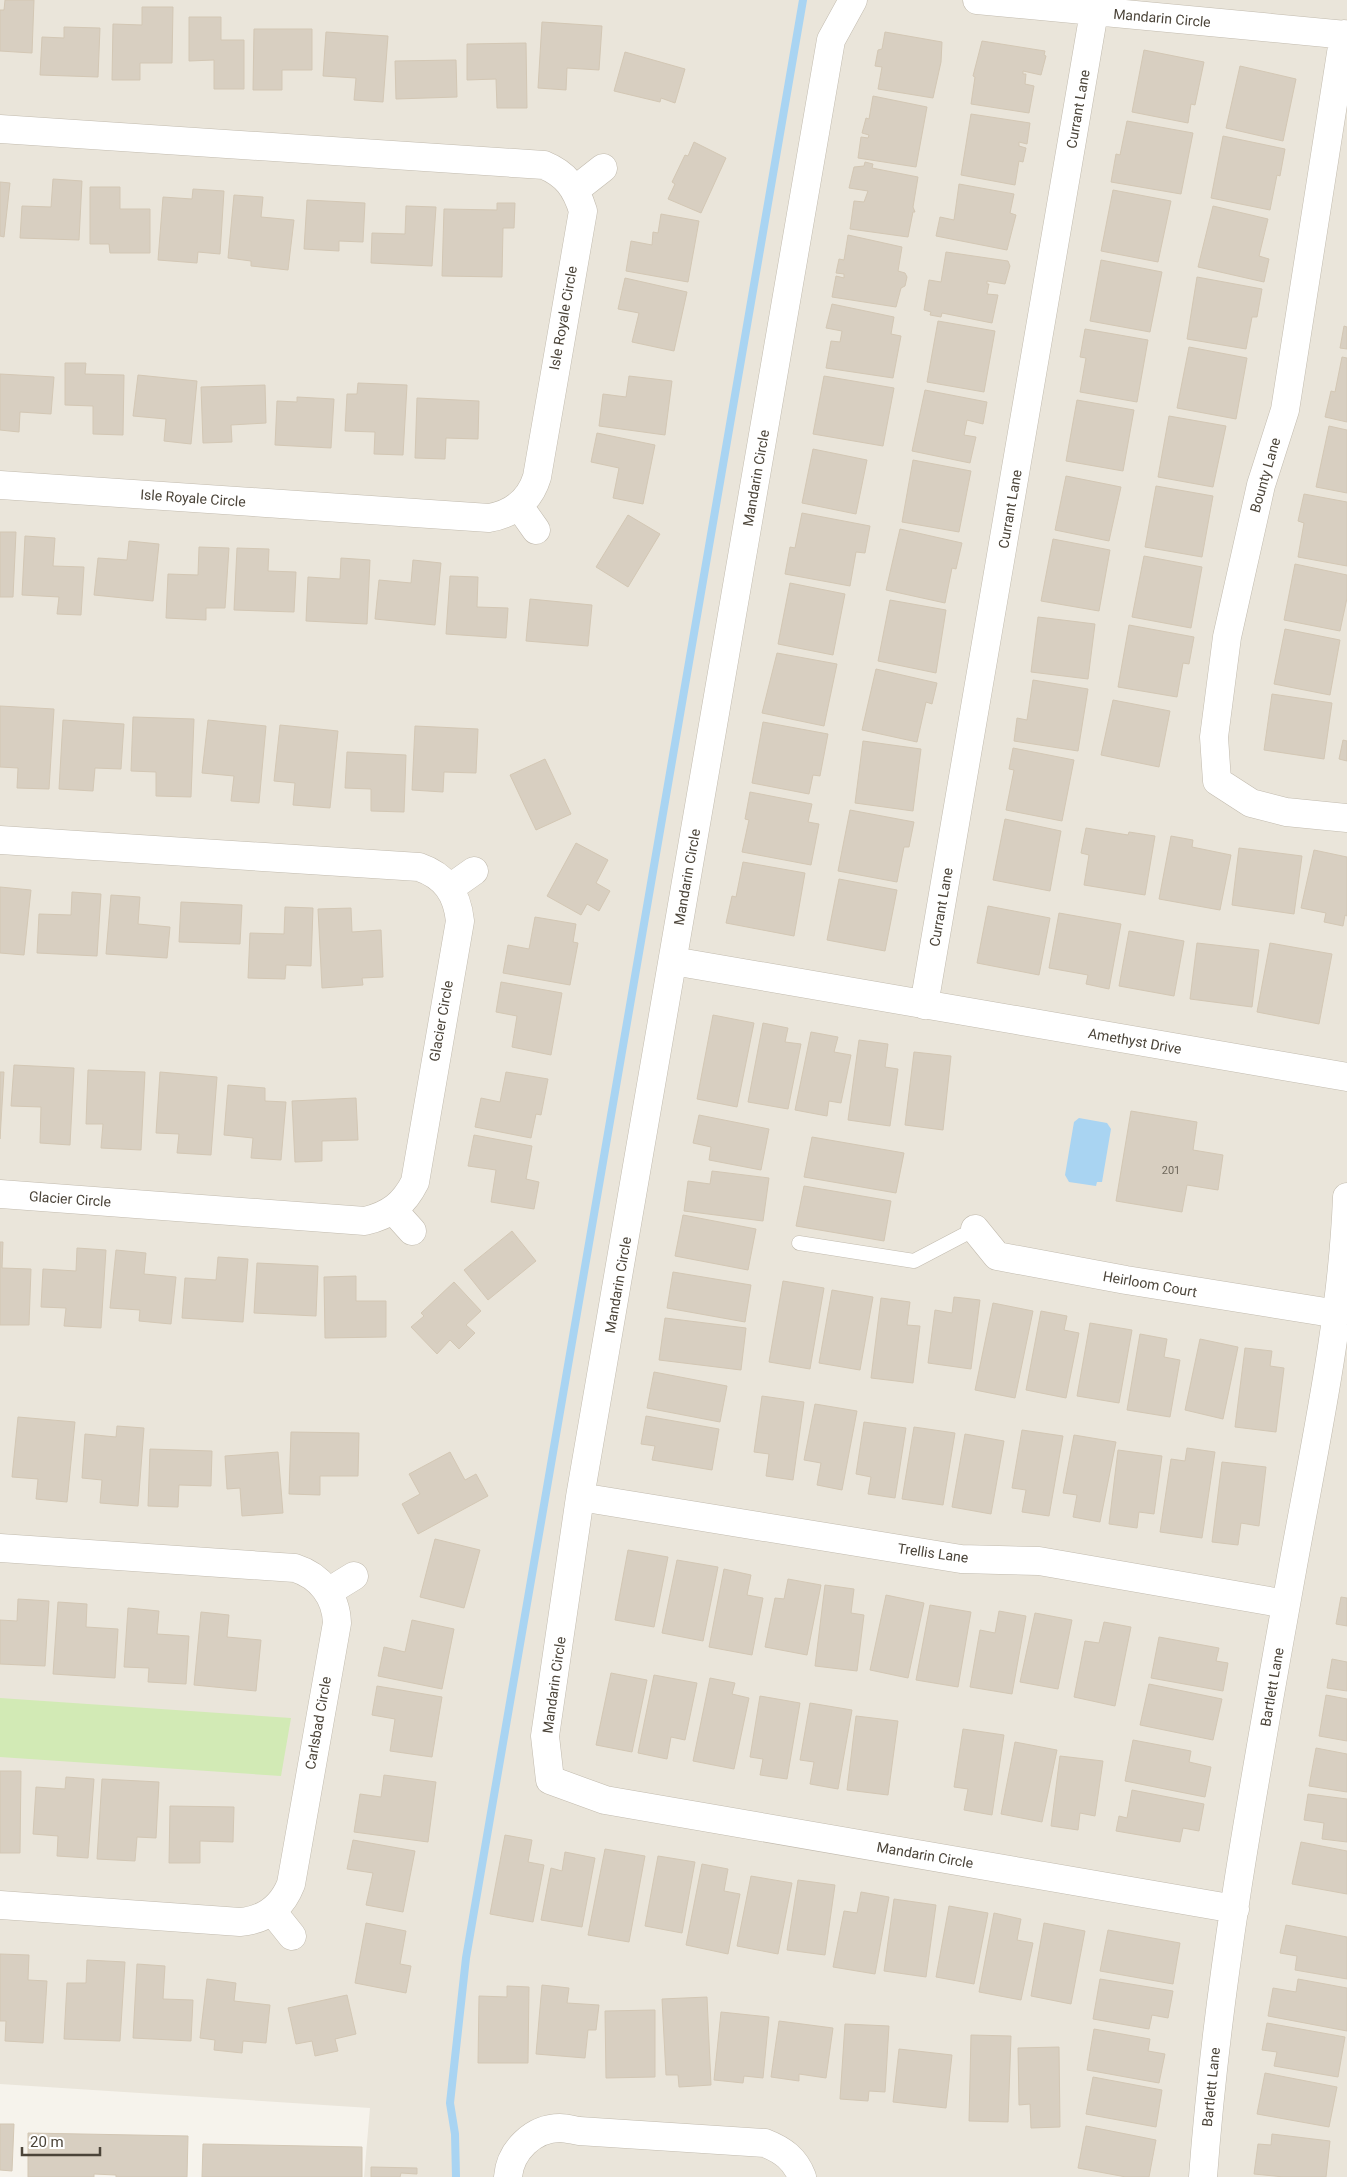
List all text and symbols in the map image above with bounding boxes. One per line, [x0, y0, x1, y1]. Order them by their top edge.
street label: Mandarin Circle [1113, 6, 1211, 30]
street label: Currant Lane [1063, 68, 1093, 150]
street label: Isle Royale Circle [546, 265, 580, 371]
street label: Mandarin Circle [740, 428, 772, 528]
street label: Bounty Lane [1247, 436, 1283, 514]
street label: Currant Lane [995, 468, 1025, 550]
street label: Isle Royale Circle [140, 486, 246, 510]
street label: Mandarin Circle [671, 827, 703, 927]
street label: Currant Lane [926, 866, 956, 948]
street label: Glacier Circle [426, 979, 456, 1063]
street label: Amethyst Drive [1087, 1025, 1183, 1057]
house number: 201 [1162, 1164, 1180, 1177]
street label: Glacier Circle [28, 1188, 112, 1210]
street label: Mandarin Circle [602, 1235, 634, 1335]
street label: Heirloom Court [1102, 1268, 1199, 1300]
street label: Trellis Lane [897, 1540, 969, 1566]
street label: Mandarin Circle [539, 1635, 569, 1735]
street label: Bartlett Lane [1257, 1646, 1287, 1728]
street label: Carlsbad Circle [302, 1675, 334, 1771]
street label: Mandarin Circle [875, 1839, 975, 1871]
street label: Bartlett Lane [1199, 2046, 1223, 2128]
scale bar [22, 2124, 100, 2156]
text: 20 m [30, 2133, 64, 2151]

